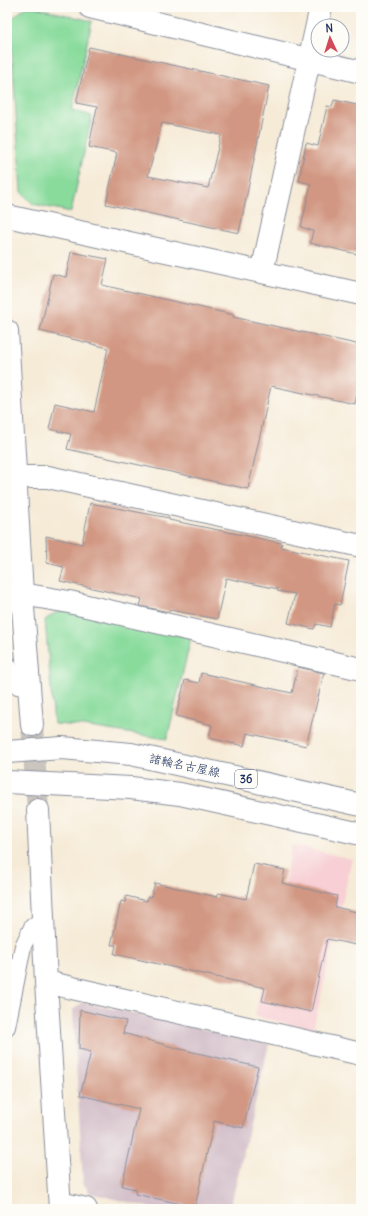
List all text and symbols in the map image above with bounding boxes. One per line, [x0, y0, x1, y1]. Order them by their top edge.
north arrow [310, 18, 350, 58]
text: N [325, 21, 334, 35]
street label: 諸輪名古屋線 [148, 750, 222, 780]
road number: 36 [235, 770, 257, 788]

